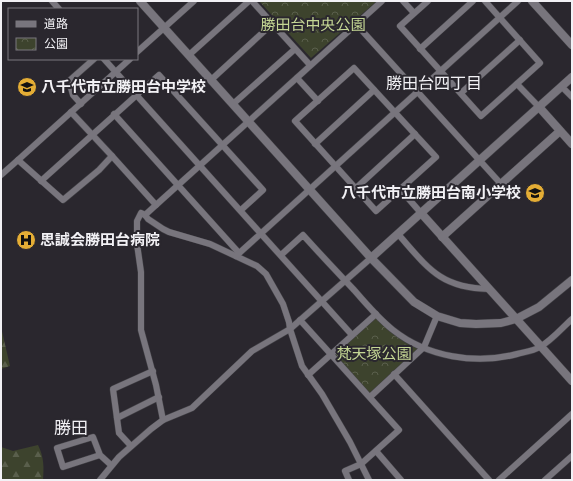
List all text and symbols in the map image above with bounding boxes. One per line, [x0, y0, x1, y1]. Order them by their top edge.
legend [8, 8, 138, 60]
park label: 勝田台中央公園 [260, 13, 366, 36]
text: 道路 [44, 14, 68, 33]
text: 公園 [44, 34, 68, 53]
district label: 勝田台四丁目 [386, 71, 482, 95]
place label: 八千代市立勝田台中学校 [41, 75, 206, 98]
school or university icon: 八千代市立勝田台中学校 [16, 76, 38, 98]
place label: 八千代市立勝田台南小学校 [341, 181, 521, 204]
school or university icon: 八千代市立勝田台南小学校 [524, 182, 546, 204]
place label: 思誠会勝田台病院 [40, 228, 160, 251]
hospital icon: 思誠会勝田台病院 [15, 229, 37, 251]
park label: 梵天塚公園 [336, 342, 412, 365]
district label: 勝田 [54, 415, 88, 441]

